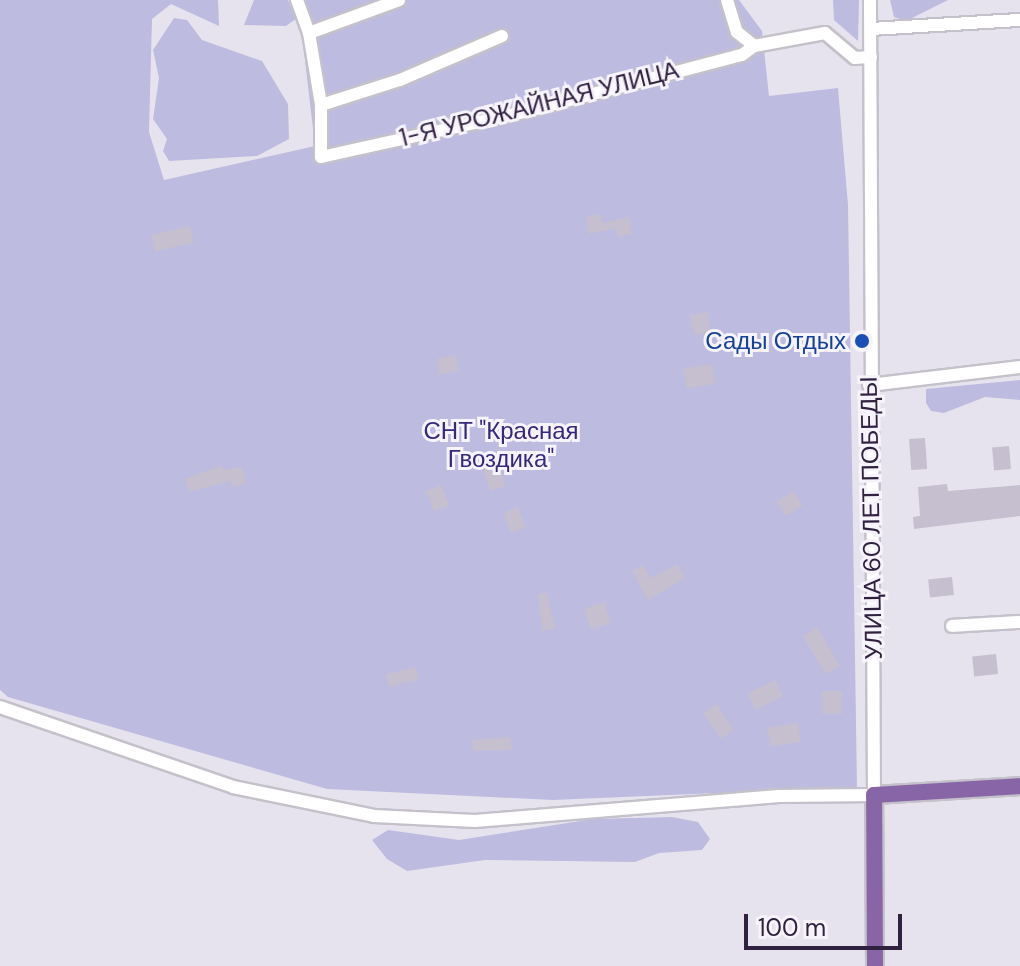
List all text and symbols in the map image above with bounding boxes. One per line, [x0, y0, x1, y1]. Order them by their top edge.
street label: 1-Я УРОЖАЙНАЯ УЛИЦА [396, 55, 682, 153]
place label: Сады Отдых [705, 327, 846, 355]
marker: Сады Отдых [853, 332, 871, 350]
street label: УЛИЦА 60 ЛЕТ ПОБЕДЫ [854, 376, 888, 660]
park label: СНТ "Красная Гвоздика" [424, 417, 578, 473]
scale bar [748, 898, 906, 948]
text: 100 m [758, 912, 826, 943]

